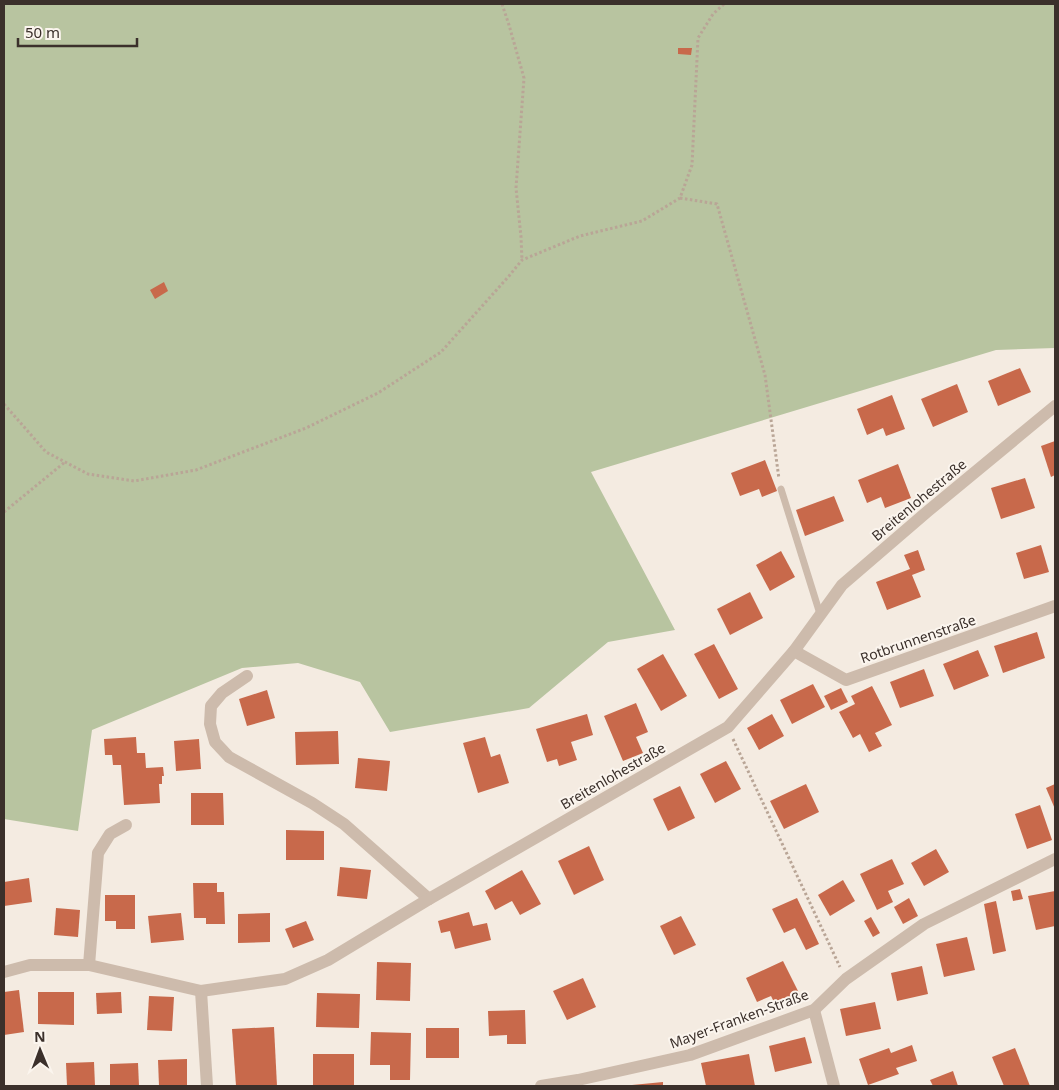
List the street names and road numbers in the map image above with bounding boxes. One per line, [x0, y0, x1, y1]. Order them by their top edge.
street label: Breitenlohestraße [867, 454, 970, 545]
street label: Rotbrunnenstraße [858, 610, 978, 667]
street label: Breitenlohestraße [557, 738, 669, 813]
street label: Mayer-Franken-Straße [667, 985, 811, 1053]

